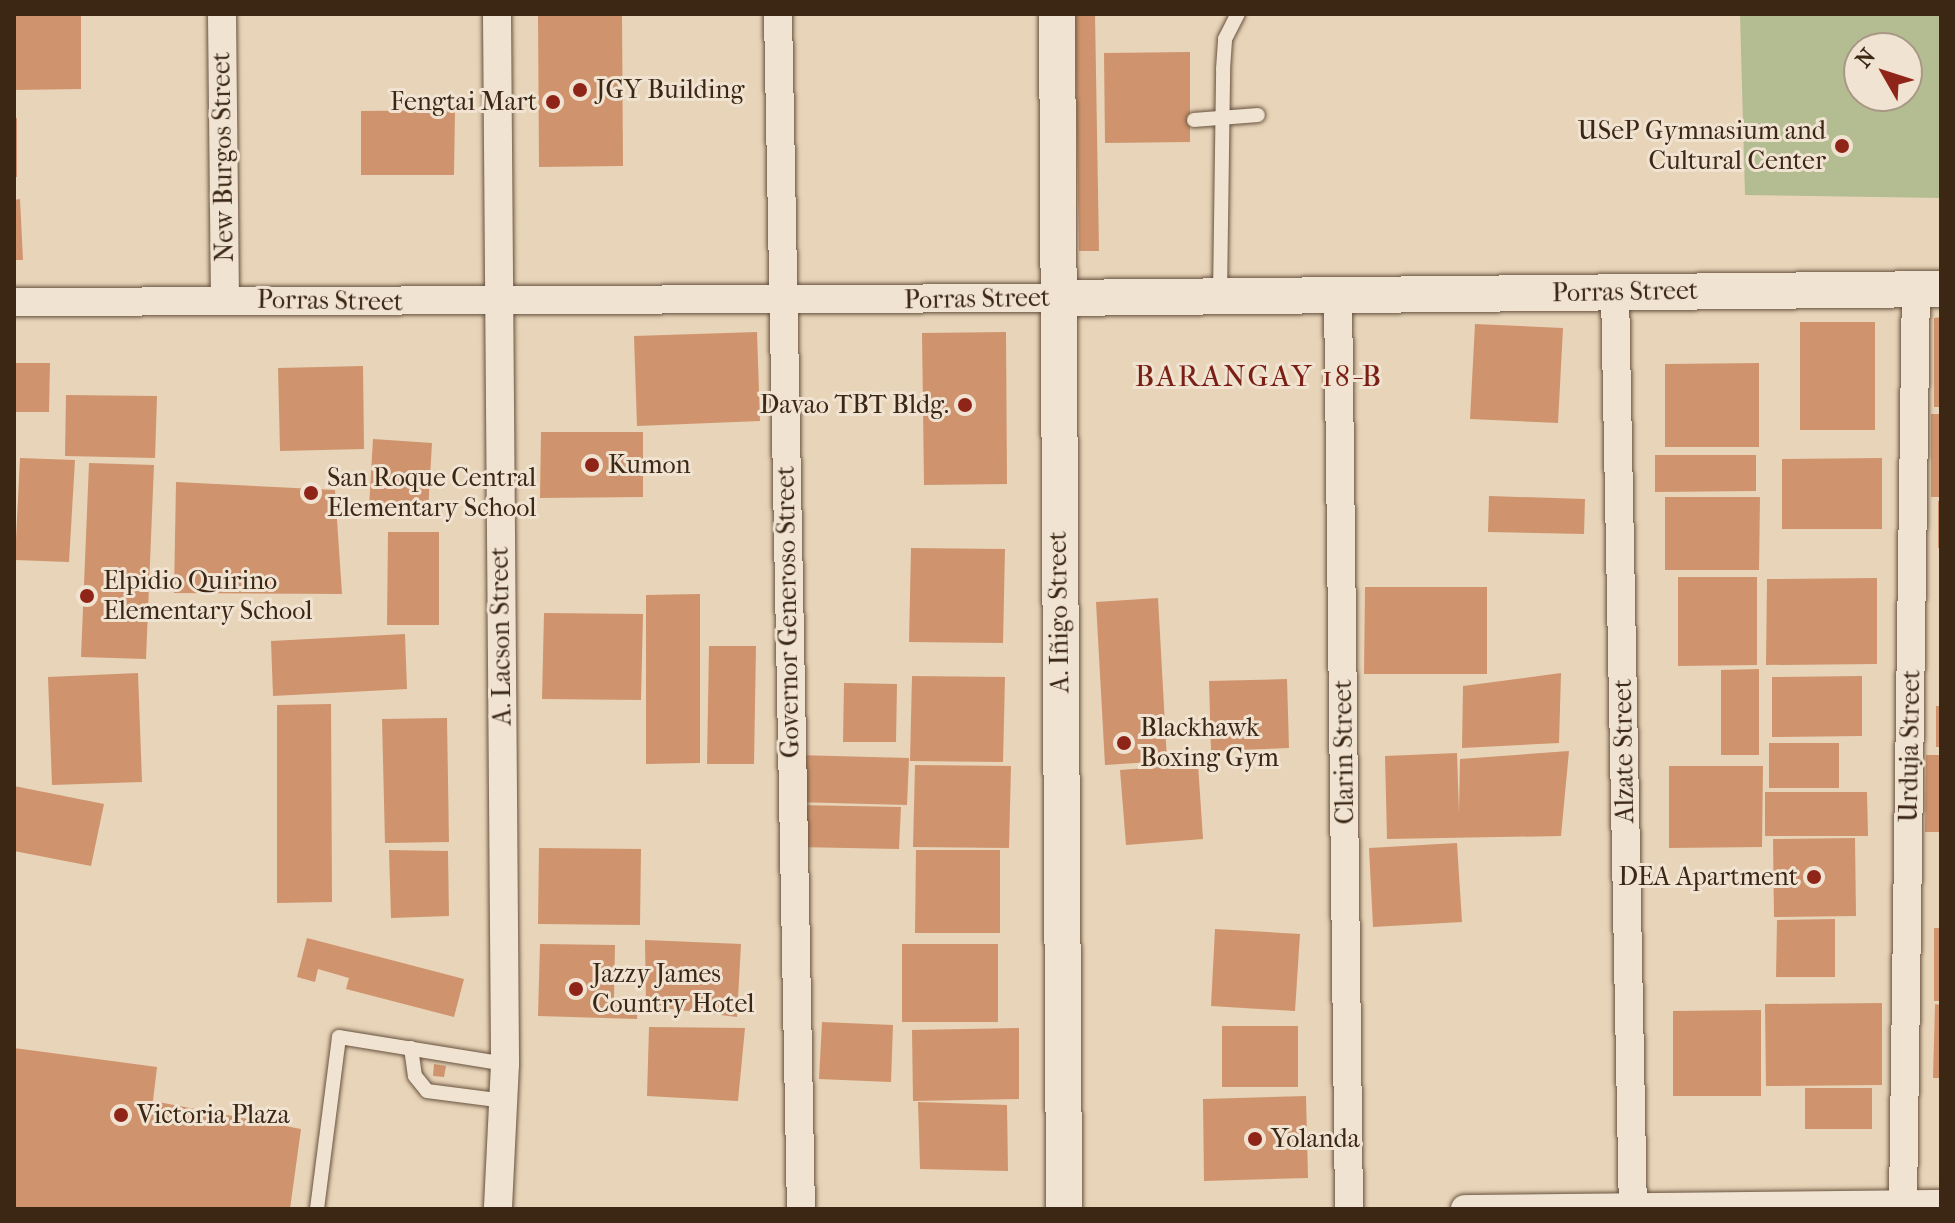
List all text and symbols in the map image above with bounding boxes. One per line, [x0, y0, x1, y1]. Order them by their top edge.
north arrow [1843, 32, 1923, 112]
text: N [1851, 43, 1881, 73]
street label: New Burgos Street [206, 52, 240, 262]
place label: JGY Building [596, 74, 744, 106]
marker: JGY Building [571, 81, 589, 99]
place label: Fengtai Mart [390, 86, 537, 118]
marker: Fengtai Mart [544, 93, 562, 111]
place label: USeP Gymnasium and Cultural Center [1578, 115, 1826, 176]
marker: USeP Gymnasium and Cultural Center [1833, 137, 1851, 155]
street label: Porras Street [1552, 275, 1698, 309]
street label: Porras Street [904, 282, 1050, 316]
street label: Porras Street [257, 284, 403, 318]
district label: BARANGAY 18-B [1135, 359, 1383, 395]
place label: Davao TBT Bldg. [760, 389, 949, 421]
marker: Davao TBT Bldg. [956, 396, 974, 414]
place label: Kumon [608, 449, 691, 481]
marker: Kumon [583, 456, 601, 474]
place label: San Roque Central Elementary School [327, 462, 536, 524]
street label: Governor Generoso Street [770, 466, 806, 758]
marker: San Roque Central Elementary School [302, 484, 320, 502]
street label: A. Iñigo Street [1042, 531, 1076, 693]
street label: A. Lacson Street [484, 546, 518, 726]
place label: Elpidio Quirino Elementary School [103, 565, 312, 626]
marker: Elpidio Quirino Elementary School [78, 587, 96, 605]
street label: Urduja Street [1893, 669, 1927, 823]
street label: Clarin Street [1327, 679, 1361, 825]
street label: Alzate Street [1607, 679, 1641, 823]
place label: Blackhawk Boxing Gym [1140, 712, 1279, 774]
marker: Blackhawk Boxing Gym [1115, 734, 1133, 752]
place label: DEA Apartment [1618, 861, 1798, 893]
marker: DEA Apartment [1805, 868, 1823, 886]
place label: Jazzy James Country Hotel [592, 958, 754, 1020]
marker: Jazzy James Country Hotel [567, 980, 585, 998]
place label: Victoria Plaza [137, 1099, 290, 1131]
marker: Victoria Plaza [112, 1106, 130, 1124]
place label: Yolanda [1271, 1123, 1360, 1155]
marker: Yolanda [1246, 1130, 1264, 1148]

